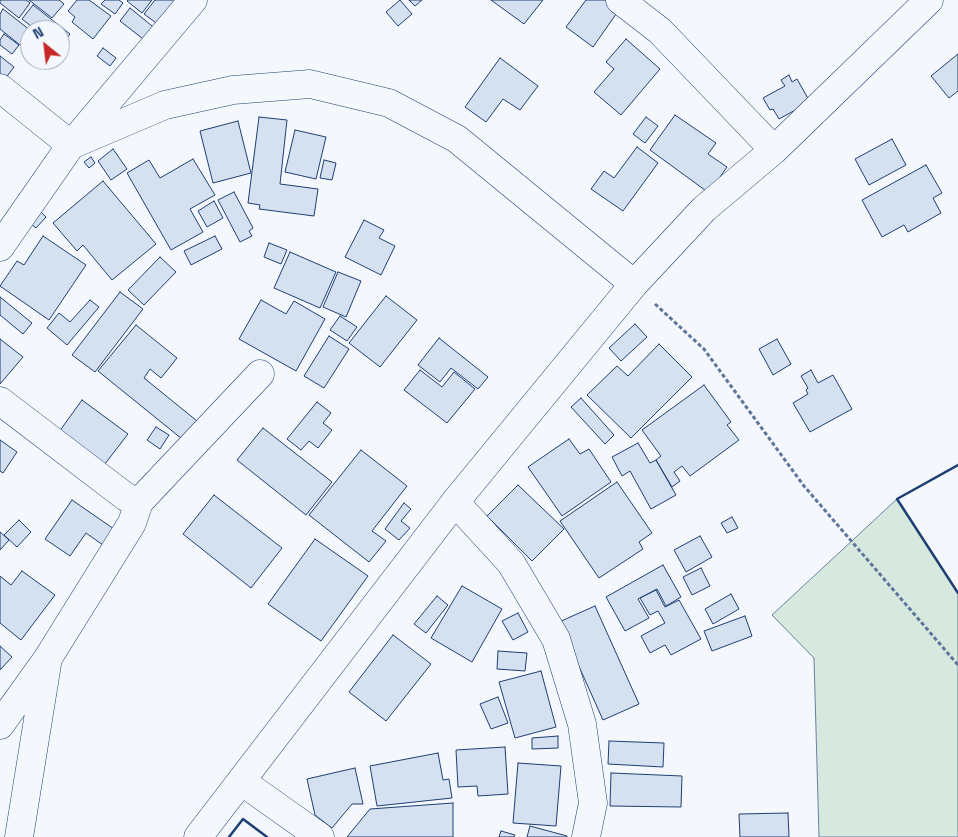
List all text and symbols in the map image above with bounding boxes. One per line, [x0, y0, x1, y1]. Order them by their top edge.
north arrow [20, 20, 70, 70]
text: N [30, 23, 47, 43]

